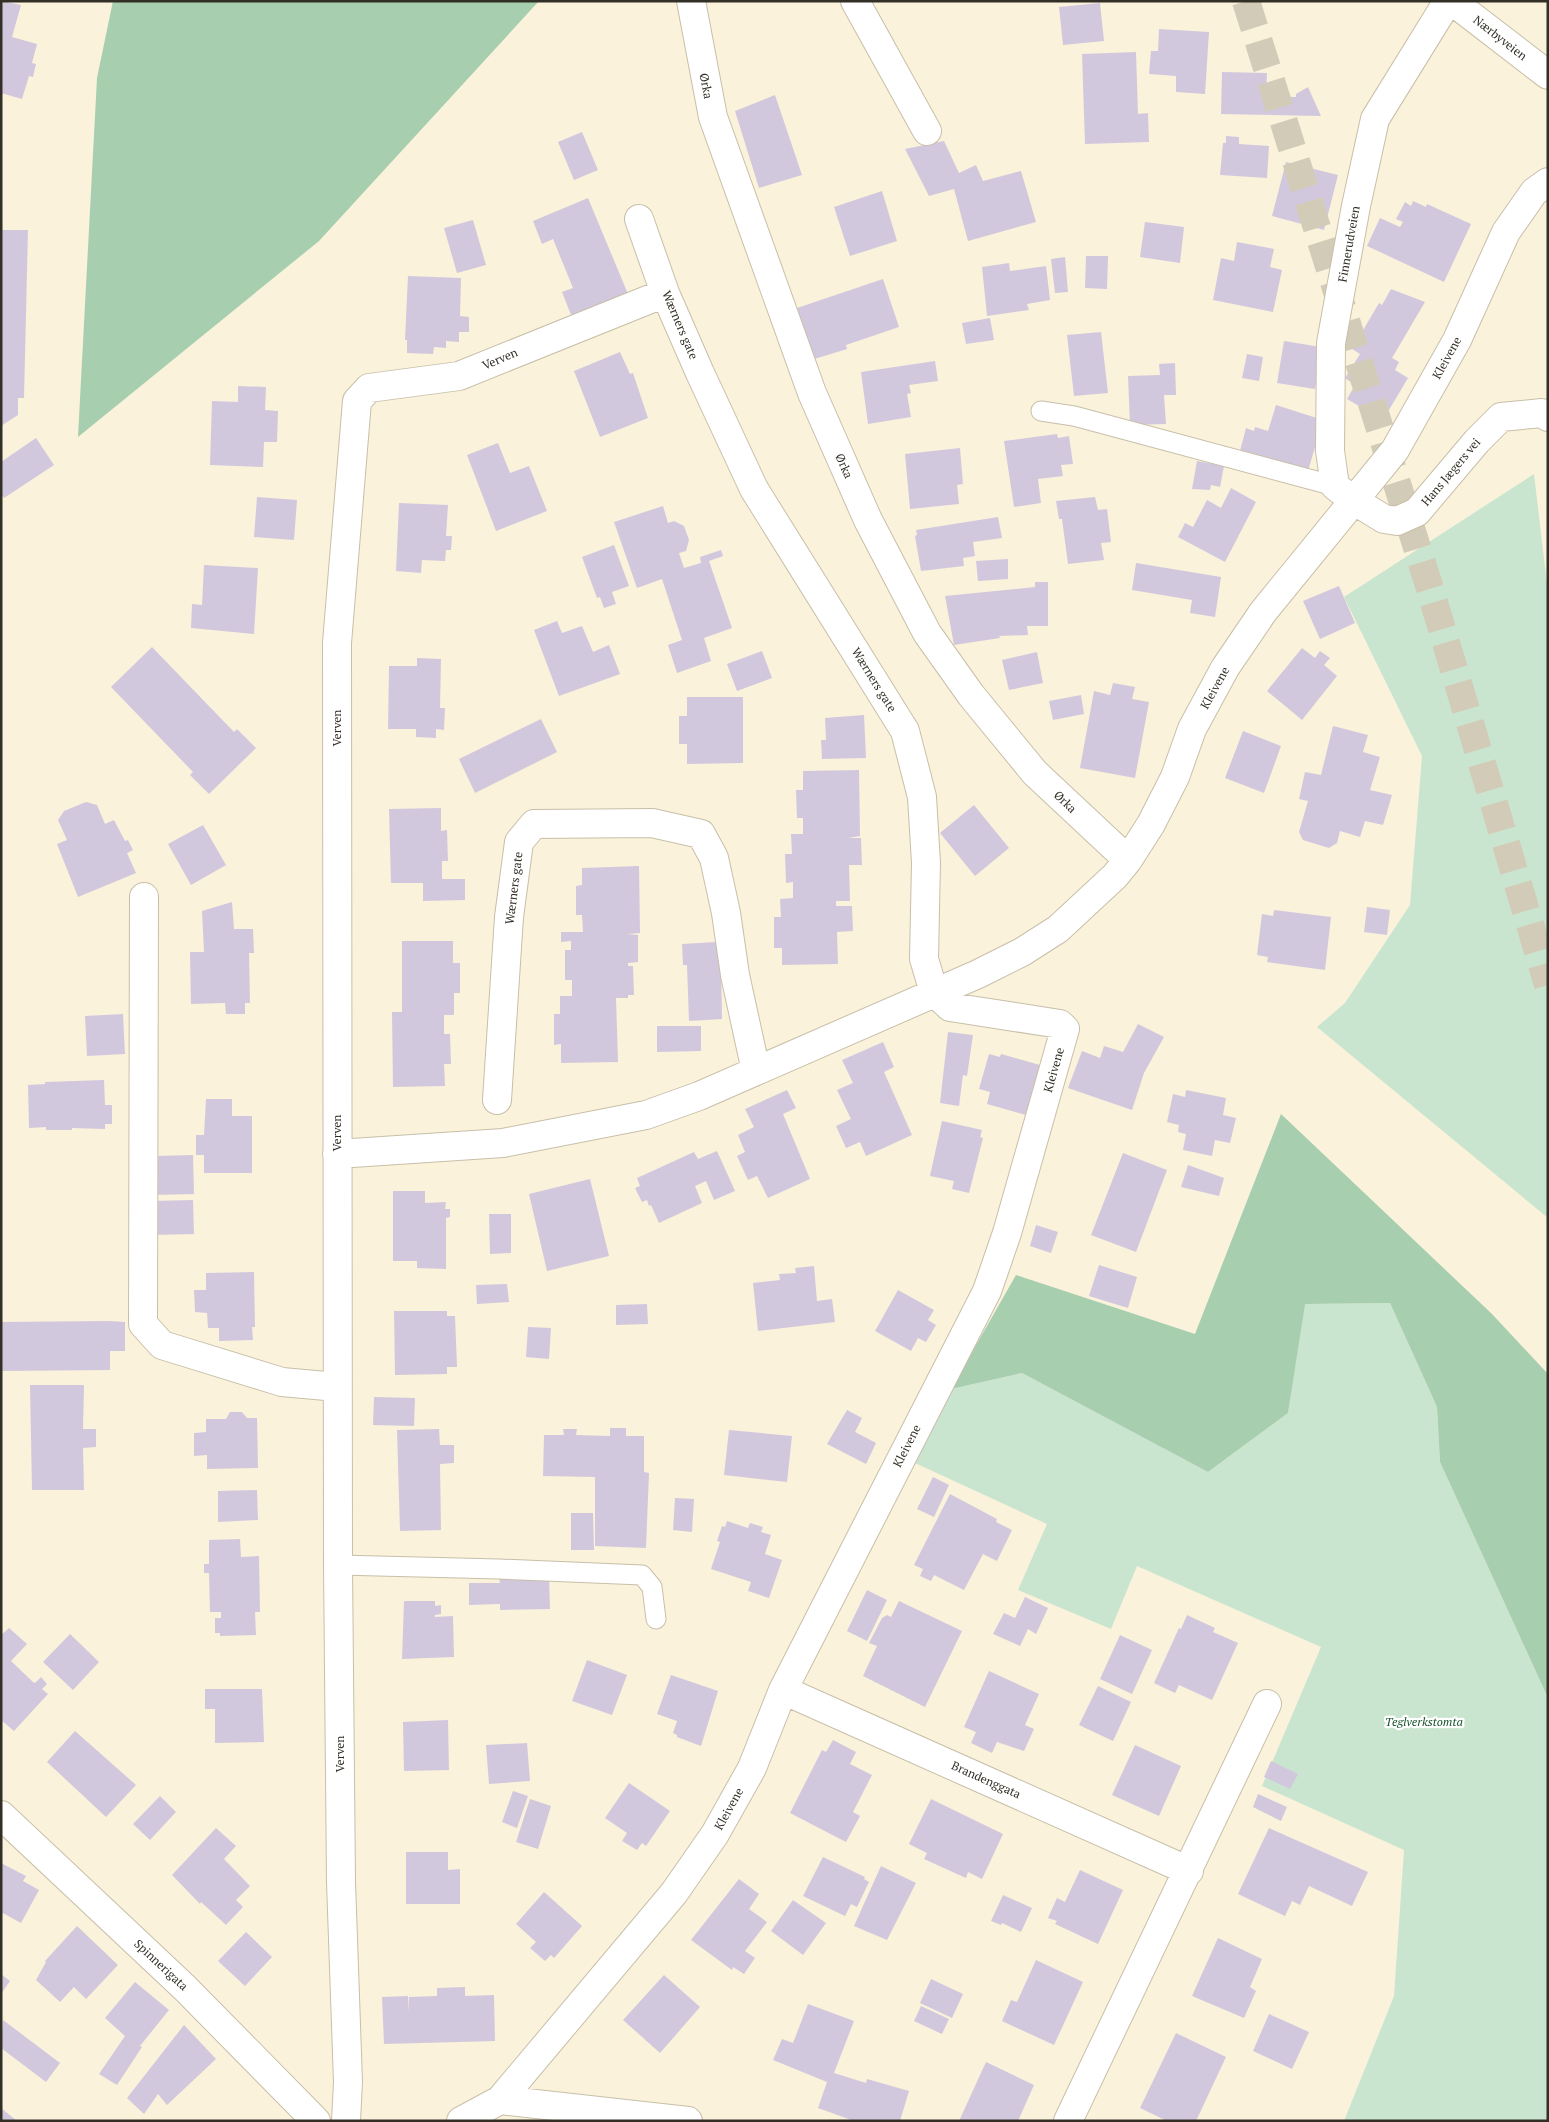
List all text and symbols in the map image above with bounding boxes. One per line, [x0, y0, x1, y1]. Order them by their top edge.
street label: Nærbyveien [1470, 12, 1530, 63]
street label: Ørka [697, 72, 716, 100]
street label: Finnerudveien [1334, 205, 1363, 283]
street label: Wærners gate [659, 288, 702, 361]
street label: Kleivene [1429, 334, 1464, 382]
street label: Verven [480, 344, 520, 373]
street label: Hans Jægers vei [1418, 434, 1484, 509]
street label: Ørka [832, 451, 857, 481]
street label: Wærners gate [849, 645, 900, 715]
street label: Kleivene [1197, 664, 1232, 712]
street label: Verven [329, 710, 344, 747]
street label: Ørka [1051, 787, 1080, 816]
street label: Wærners gate [502, 851, 525, 925]
street label: Kleivene [1040, 1046, 1067, 1094]
street label: Verven [329, 1115, 344, 1152]
street label: Kleivene [889, 1422, 924, 1470]
park label: Teglverkstomta [1385, 1714, 1463, 1729]
street label: Verven [332, 1736, 347, 1773]
street label: Brandenggata [949, 1758, 1023, 1801]
street label: Kleivene [711, 1785, 746, 1833]
street label: Spinnerigata [131, 1936, 191, 1993]

